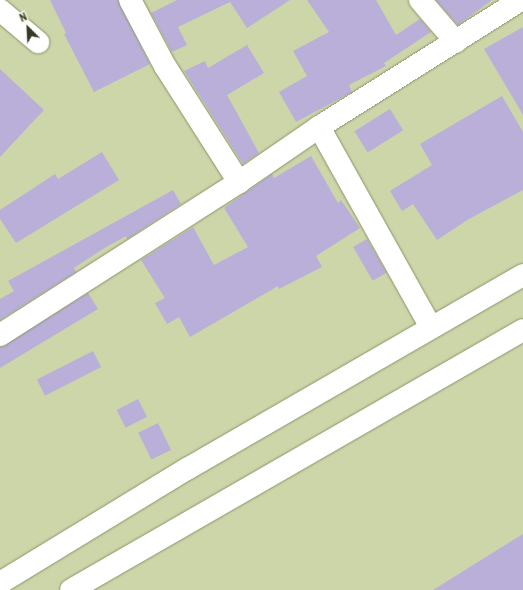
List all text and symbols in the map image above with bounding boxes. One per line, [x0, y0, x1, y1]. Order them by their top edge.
north arrow [8, 8, 48, 48]
text: N [17, 9, 29, 25]

